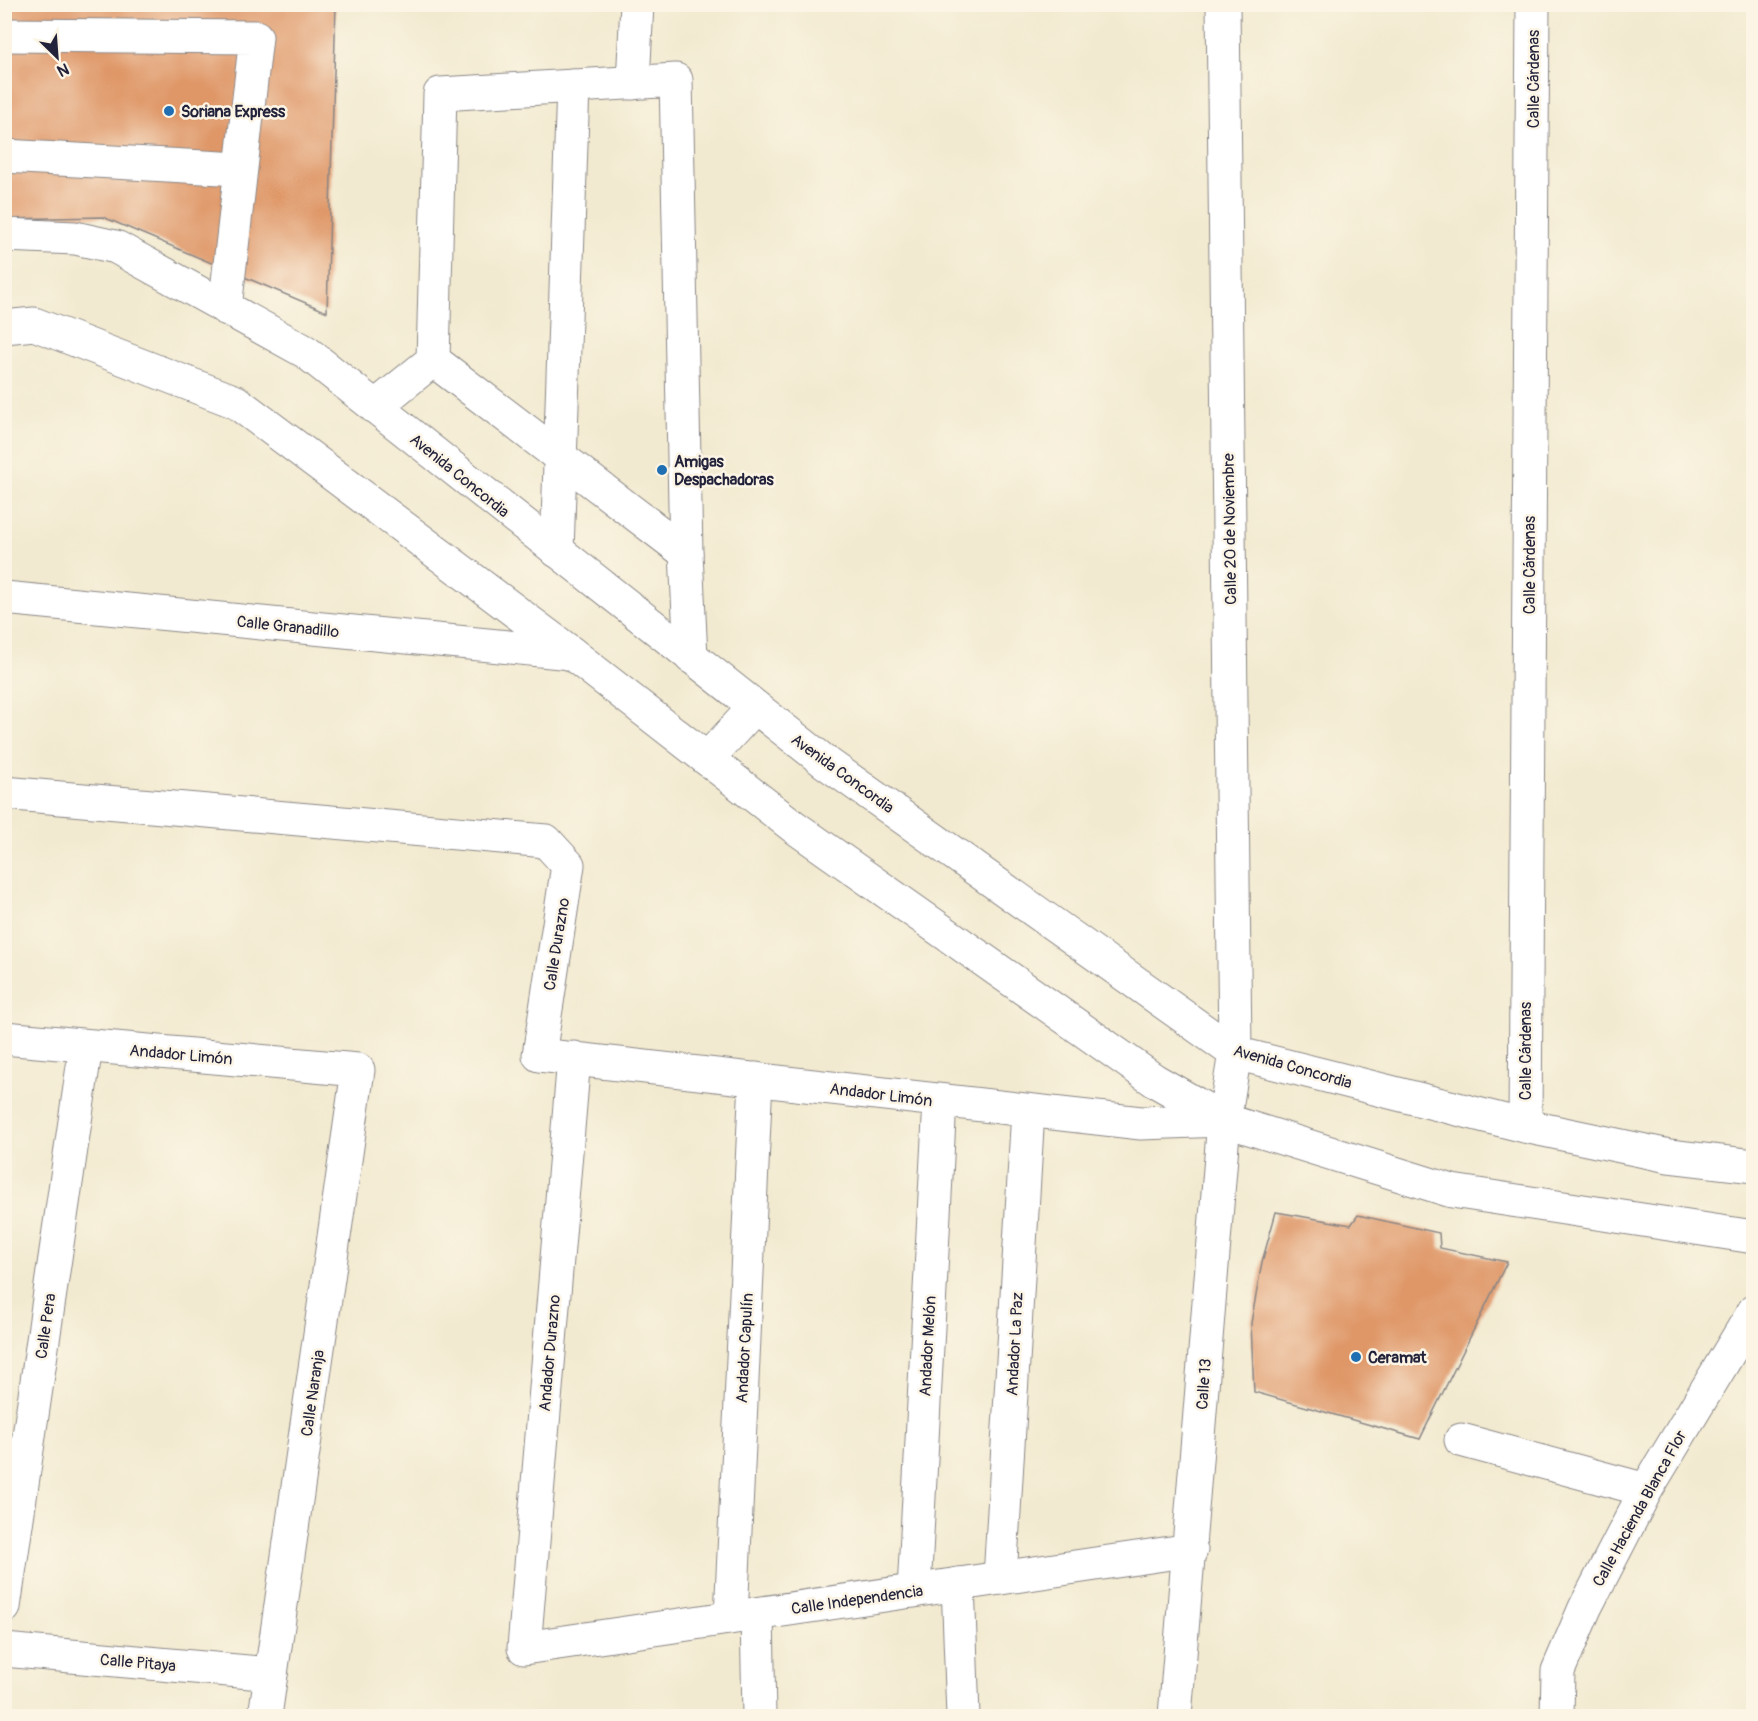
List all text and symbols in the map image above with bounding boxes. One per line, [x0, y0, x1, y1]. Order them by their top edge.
north arrow [27, 27, 87, 87]
street label: Calle Cárdenas [1524, 30, 1544, 128]
text: N [54, 58, 72, 81]
place label: Soriana Express [181, 102, 286, 122]
marker: Soriana Express [162, 104, 176, 118]
street label: Avenida Concordia [405, 429, 513, 522]
place label: Amigas Despachadoras [674, 452, 774, 490]
street label: Calle 20 de Noviembre [1219, 453, 1241, 605]
marker: Amigas Despachadoras [655, 463, 669, 477]
street label: Calle Cárdenas [1520, 516, 1540, 614]
street label: Calle Granadillo [236, 612, 341, 642]
street label: Avenida Concordia [787, 730, 898, 818]
street label: Calle Durazno [540, 896, 574, 992]
street label: Calle Cárdenas [1516, 1002, 1536, 1100]
street label: Avenida Concordia [1231, 1040, 1354, 1093]
street label: Andador Limón [128, 1041, 233, 1069]
street label: Andador Limón [828, 1079, 933, 1111]
street label: Calle Pera [31, 1292, 60, 1360]
street label: Andador Capulín [732, 1292, 758, 1404]
street label: Andador La Paz [1002, 1292, 1028, 1396]
street label: Andador Durazno [535, 1293, 565, 1412]
street label: Andador Melón [915, 1295, 941, 1397]
street label: Calle Naranja [297, 1348, 329, 1438]
place label: Ceramat [1368, 1348, 1427, 1368]
marker: Ceramat [1349, 1350, 1363, 1364]
street label: Calle 13 [1192, 1358, 1216, 1410]
street label: Calle Hacienda Blanca Flor [1588, 1426, 1691, 1590]
street label: Calle Independencia [790, 1581, 924, 1619]
street label: Calle Pitaya [99, 1650, 177, 1676]

